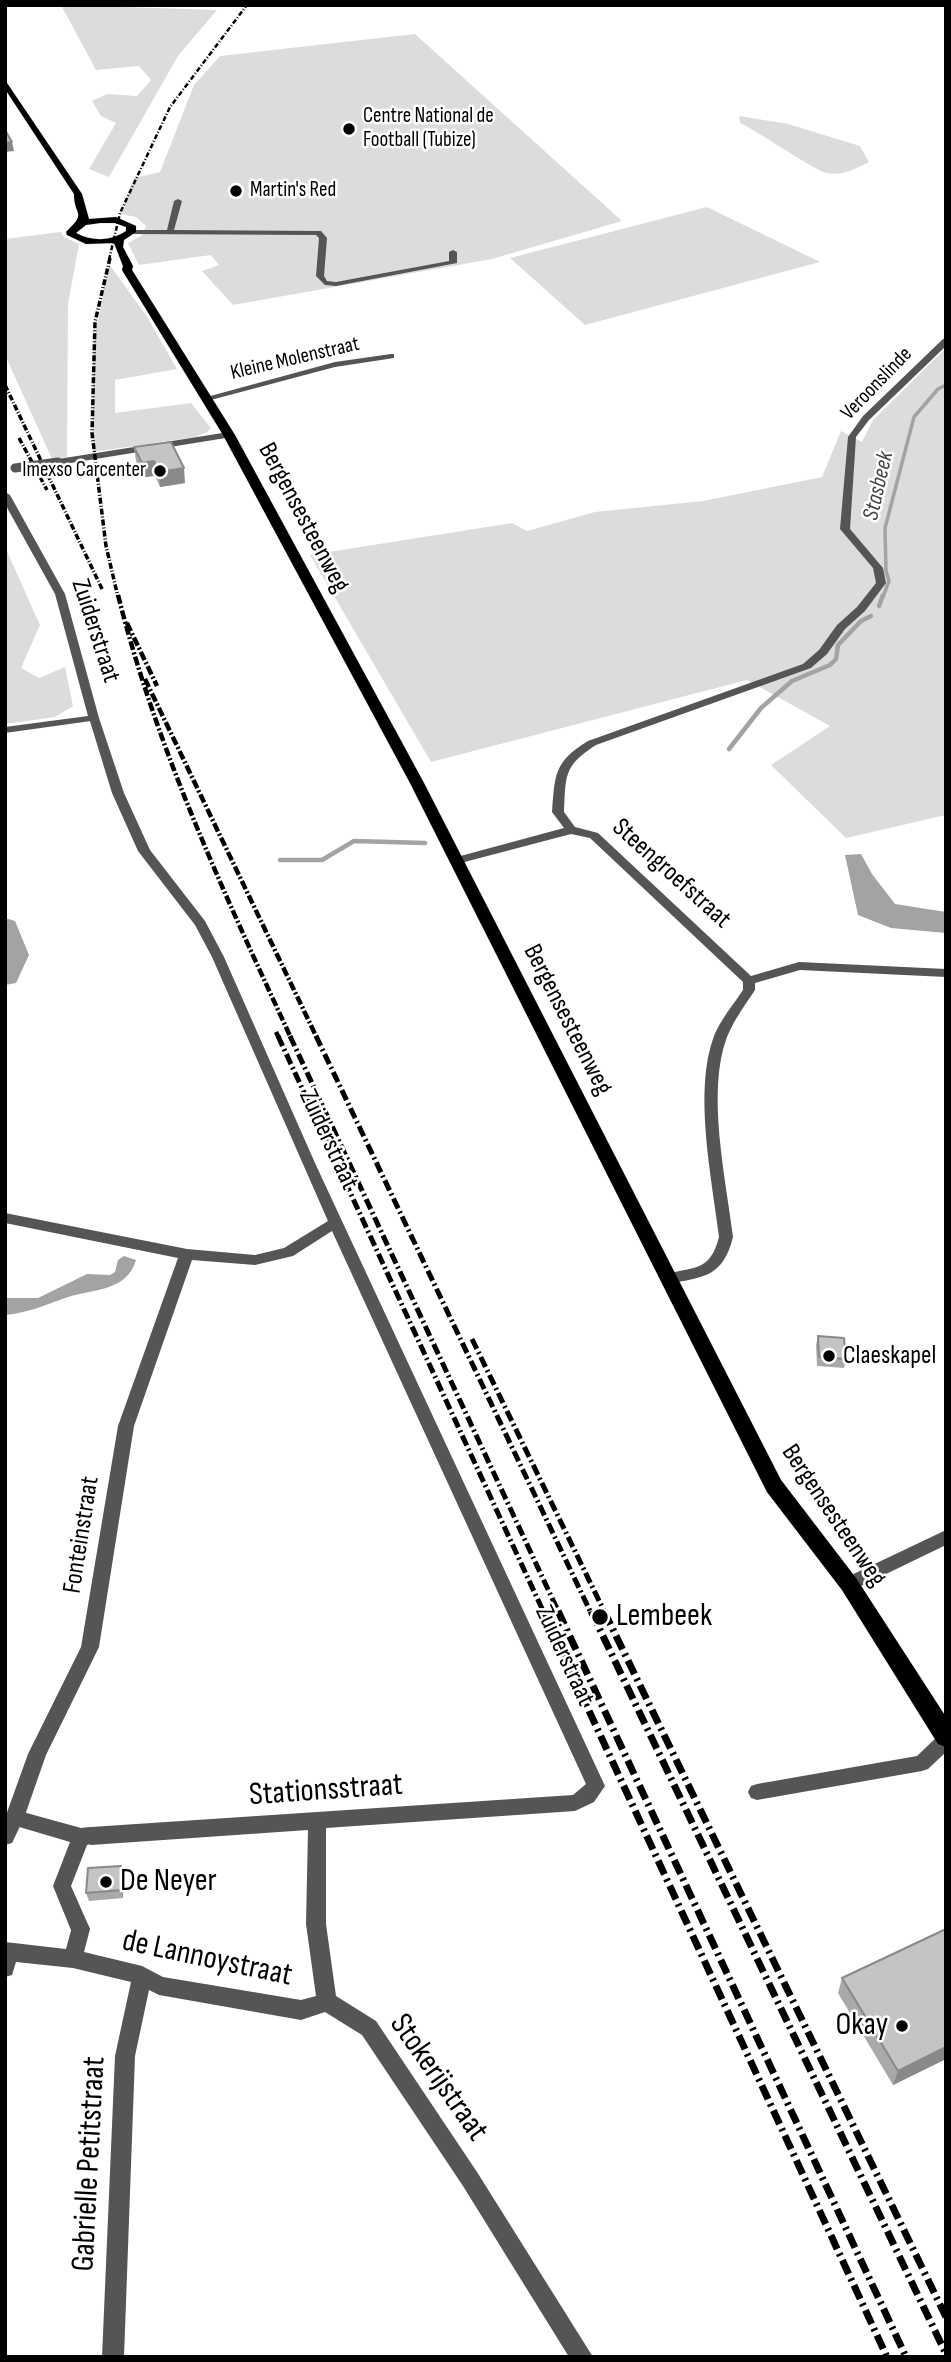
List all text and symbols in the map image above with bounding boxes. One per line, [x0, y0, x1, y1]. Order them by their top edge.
place label: Centre National de Football (Tubize) [363, 104, 494, 154]
marker: Centre National de Football (Tubize) [341, 121, 357, 137]
place label: Martin's Red [250, 178, 336, 204]
marker: Martin's Red [228, 183, 244, 199]
street label: Kleine Molenstraat [228, 332, 362, 386]
street label: Veroonslinde [836, 342, 918, 426]
street label: Bergensesteenweg [251, 438, 355, 598]
water label: Stasbeek [858, 449, 900, 523]
place label: Imexso Carcenter [22, 458, 146, 484]
marker: Imexso Carcenter [152, 463, 168, 479]
street label: Zuiderstraat [64, 575, 126, 687]
street label: Steengroefstraat [605, 812, 737, 936]
street label: Bergensesteenweg [516, 939, 618, 1101]
street label: Zuiderstraat [291, 1085, 365, 1195]
place label: Claeskapel [843, 1340, 936, 1372]
marker: Claeskapel [821, 1348, 837, 1364]
street label: Bergensesteenweg [774, 1439, 892, 1593]
street label: Fonteinstraat [57, 1474, 107, 1596]
place label: Lembeek [616, 1598, 712, 1636]
street label: Zuiderstraat [527, 1601, 601, 1711]
marker: Lembeek [590, 1607, 610, 1627]
street label: Stationsstraat [248, 1766, 404, 1816]
place label: De Neyer [120, 1863, 217, 1901]
marker: De Neyer [98, 1874, 114, 1890]
street label: de Lannoystraat [119, 1922, 295, 1996]
street label: Stokerijstraat [380, 2007, 496, 2149]
place label: Okay [836, 2007, 888, 2045]
marker: Okay [894, 2018, 910, 2034]
street label: Gabrielle Petitstraat [65, 2056, 115, 2272]

